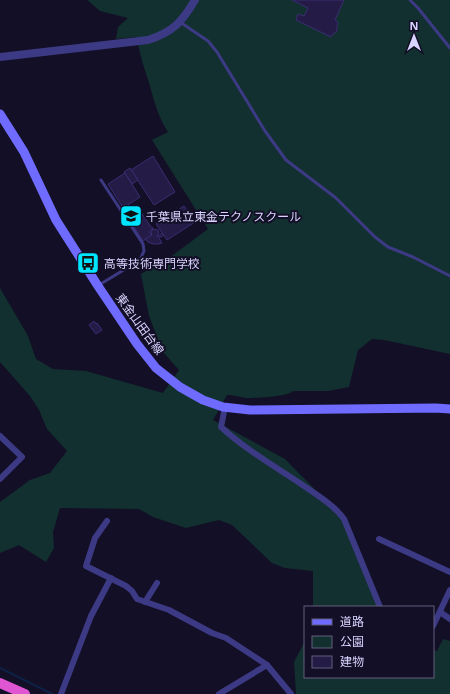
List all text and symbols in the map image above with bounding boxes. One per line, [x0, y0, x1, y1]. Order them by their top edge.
north arrow [394, 16, 434, 56]
text: N [410, 18, 418, 33]
school or university icon: 千葉県立東金テクノスクール [118, 203, 144, 229]
place label: 千葉県立東金テクノスクール [146, 208, 301, 225]
bus stop icon: 高等技術専門学校 [75, 250, 101, 276]
place label: 高等技術専門学校 [104, 255, 200, 272]
street label: 東金山田台線 [112, 290, 168, 358]
legend [304, 606, 434, 678]
text: 道路 [340, 613, 364, 630]
text: 公園 [340, 633, 364, 650]
text: 建物 [340, 653, 364, 670]

